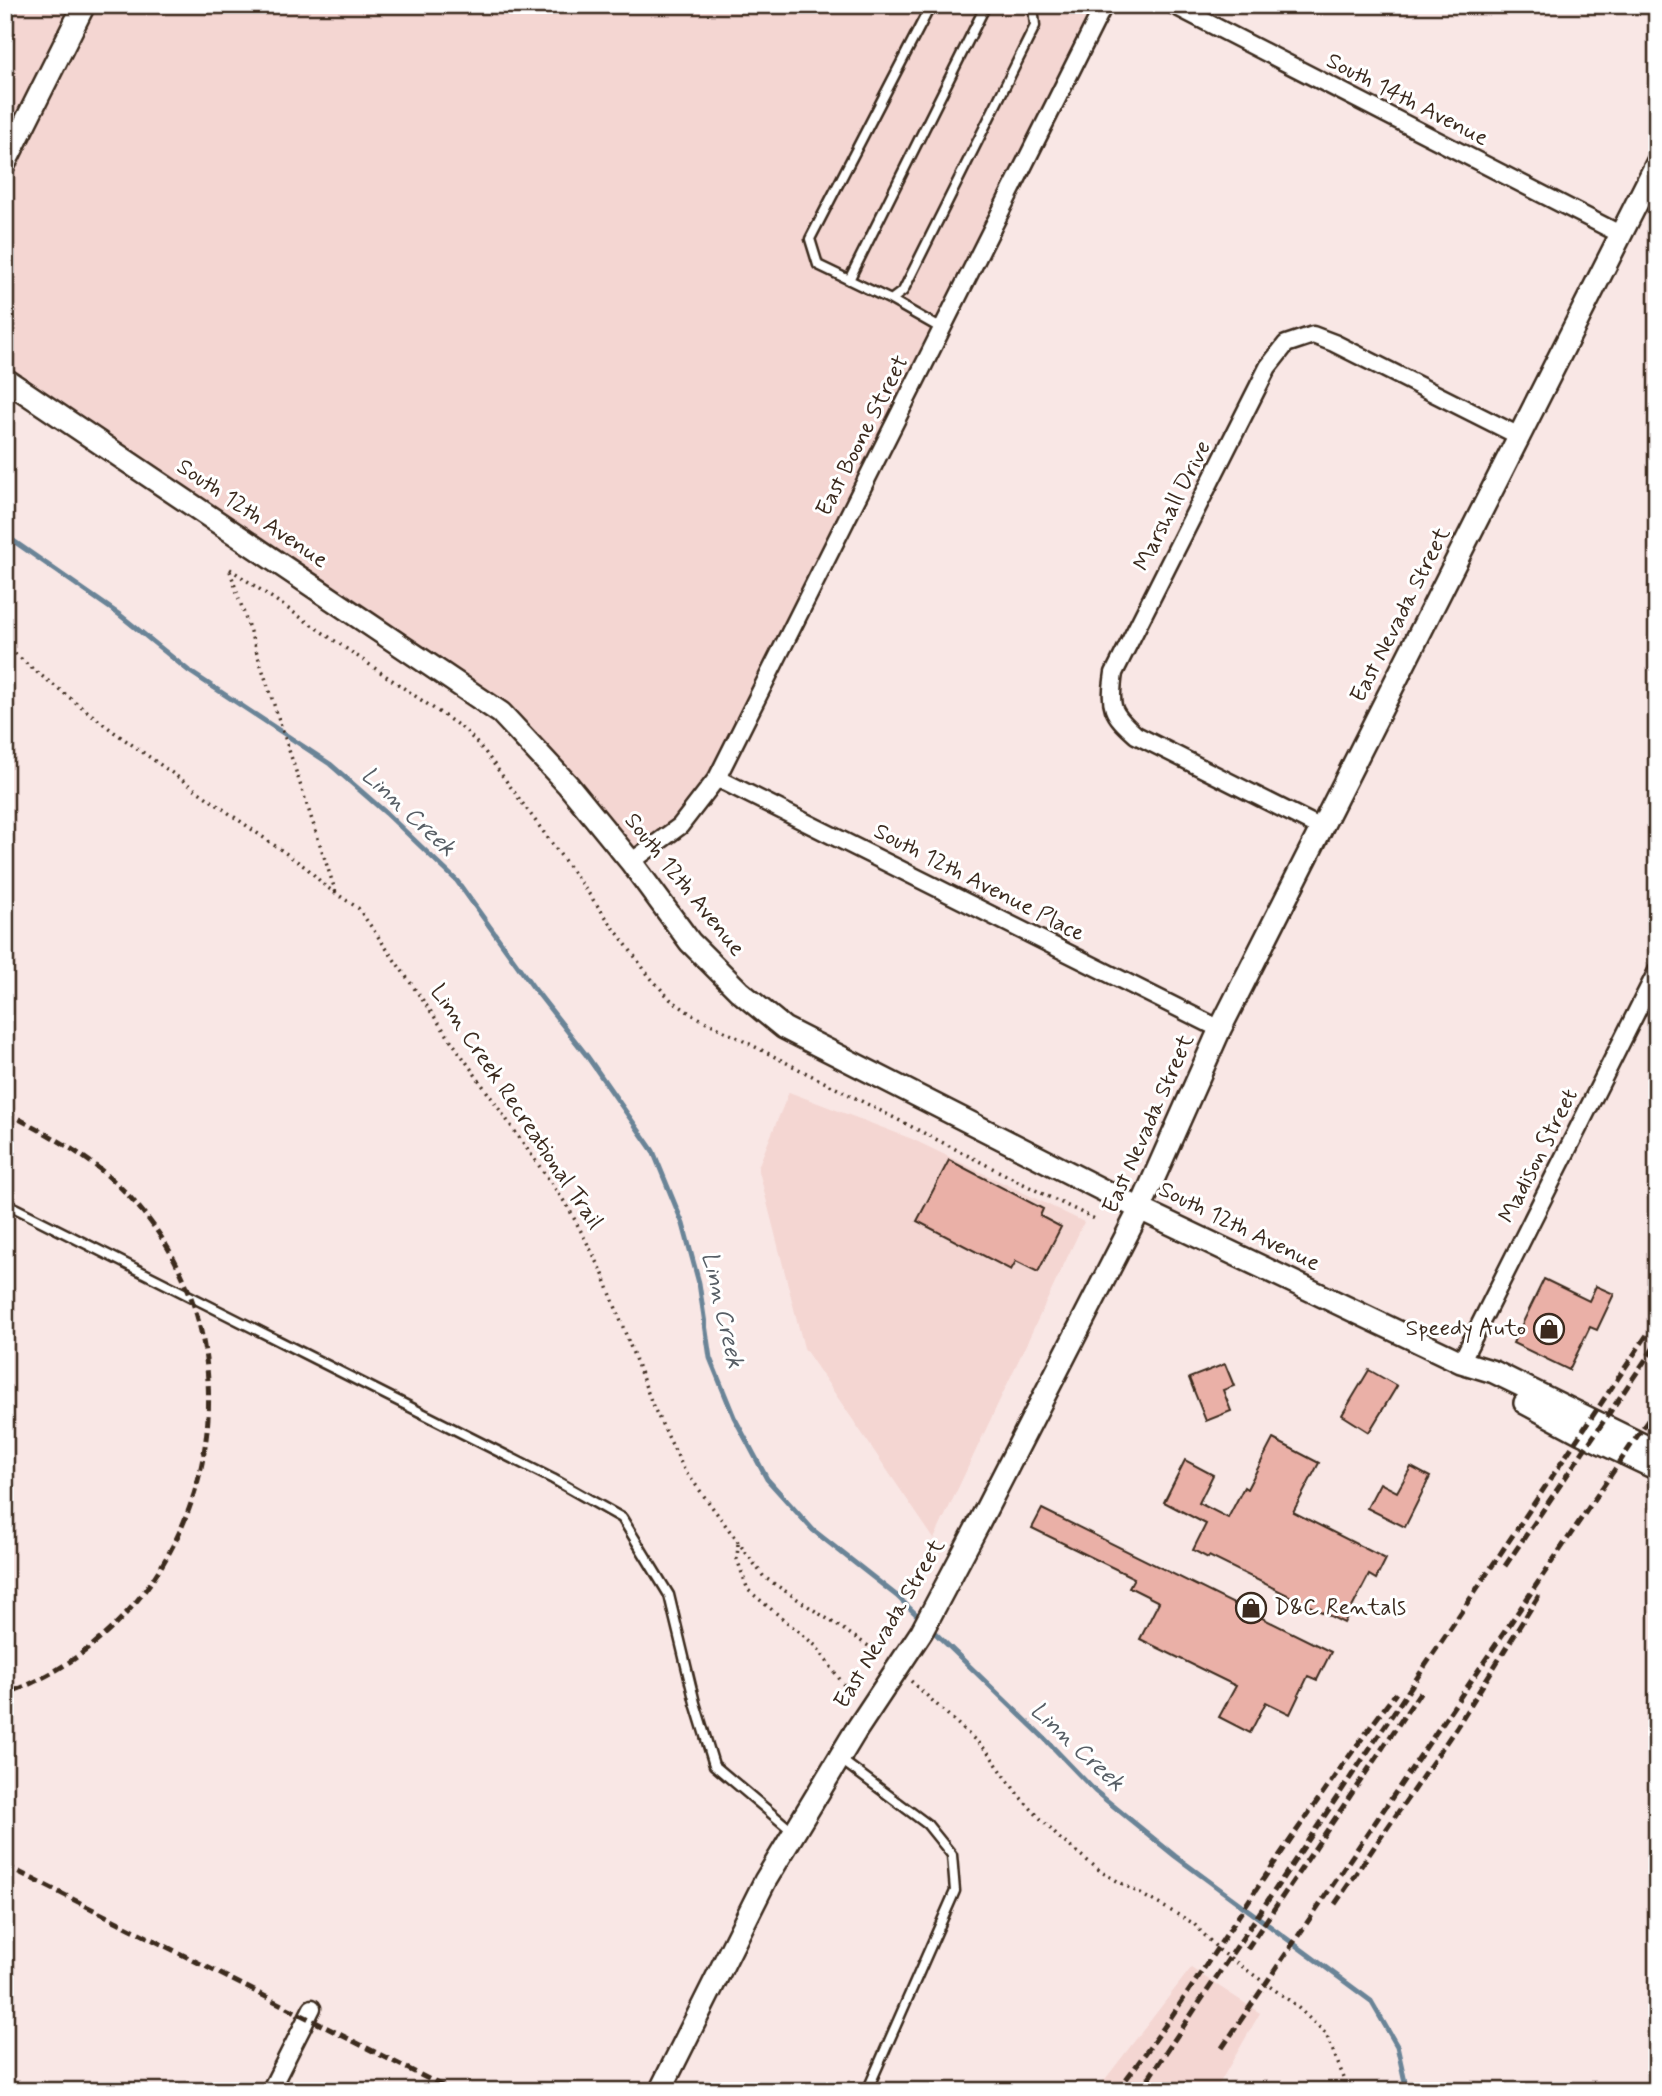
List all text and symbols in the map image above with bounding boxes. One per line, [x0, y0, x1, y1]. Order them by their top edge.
street label: South 14th Avenue [1321, 46, 1493, 154]
street label: East Boone Street [809, 350, 917, 522]
street label: Marshall Drive [1127, 436, 1219, 576]
street label: South 12th Avenue [171, 452, 333, 576]
street label: East Nevada Street [1344, 522, 1458, 708]
water label: Linn Creek [354, 760, 462, 864]
street label: South 12th Avenue [617, 807, 751, 963]
street label: South 12th Avenue Place [868, 817, 1090, 949]
street label: Linn Creek Recreational Trail [423, 979, 609, 1235]
street label: East Nevada Street [1096, 1029, 1202, 1218]
street label: Madison Street [1492, 1084, 1586, 1228]
street label: South 12th Avenue [1153, 1175, 1325, 1279]
water label: Linn Creek [694, 1249, 750, 1371]
shop icon: Speedy Auto [1532, 1312, 1566, 1346]
place label: Speedy Auto [1406, 1314, 1526, 1344]
street label: East Nevada Street [827, 1533, 953, 1714]
shop icon: D&C Rentals [1234, 1591, 1268, 1625]
place label: D&C Rentals [1274, 1593, 1406, 1623]
water label: Linn Creek [1023, 1695, 1131, 1799]

